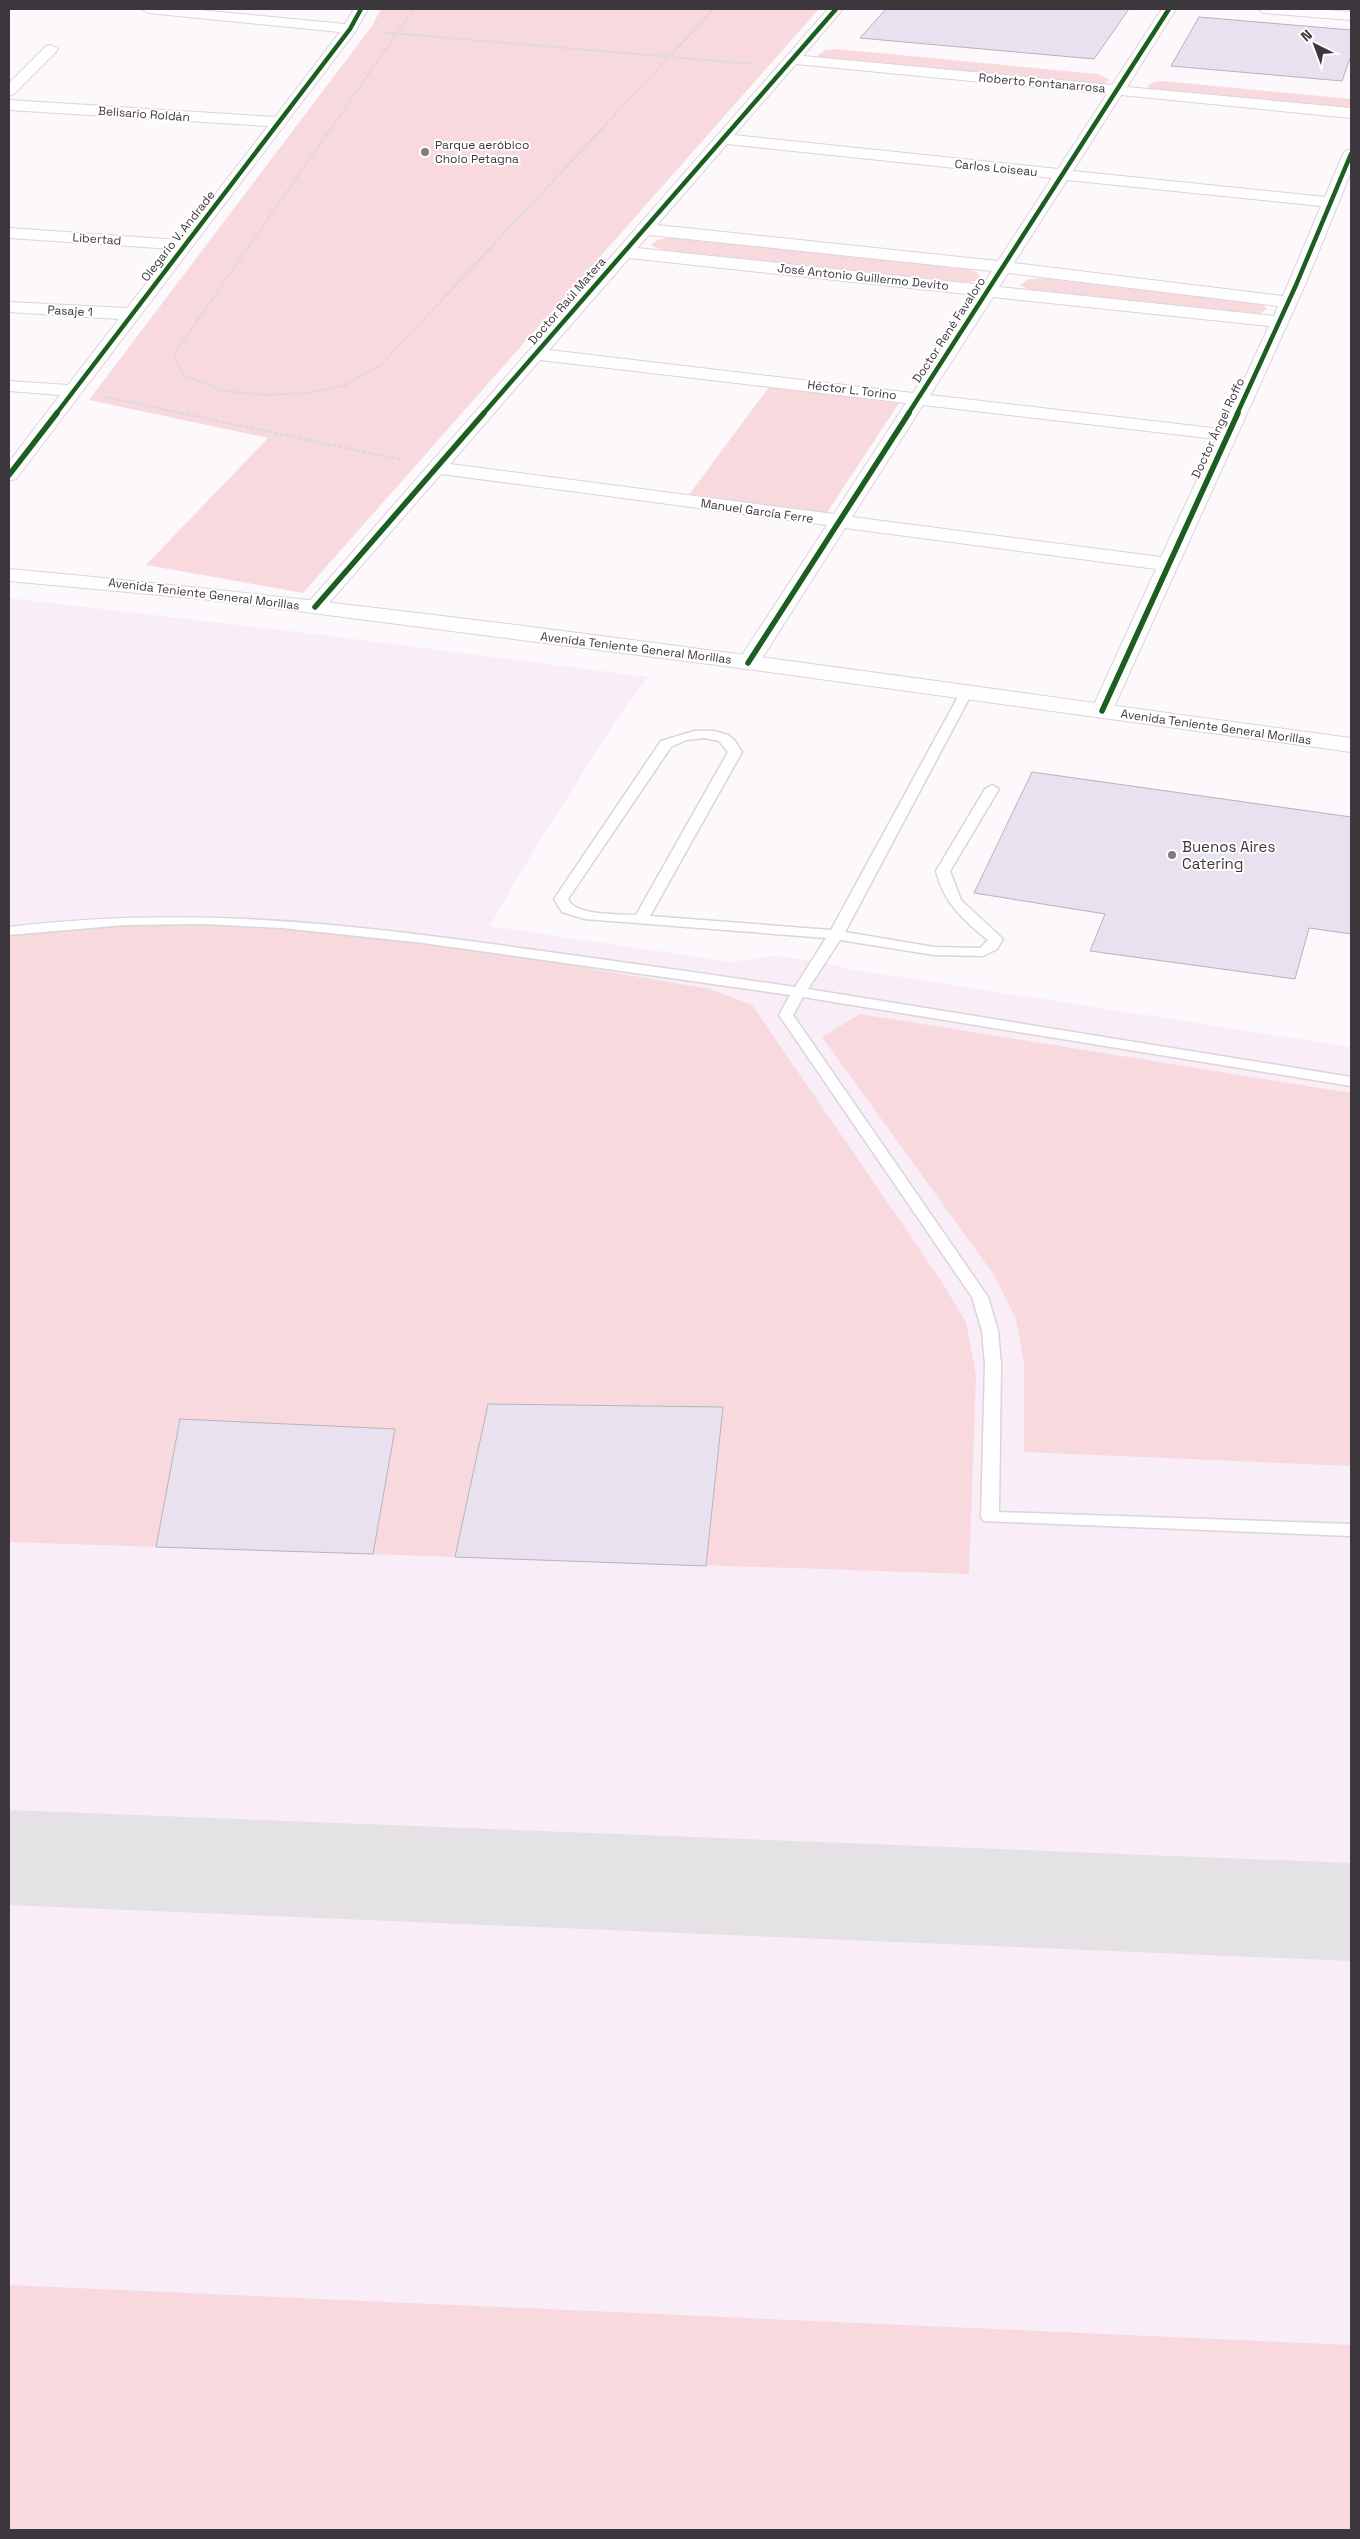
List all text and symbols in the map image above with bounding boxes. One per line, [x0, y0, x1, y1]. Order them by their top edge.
north arrow [1290, 20, 1340, 70]
text: N [1297, 26, 1316, 45]
street label: Roberto Fontanarrosa [978, 69, 1106, 97]
street label: Belisario Roldán [98, 103, 190, 125]
place label: Parque aeróbico Cholo Petagna [435, 137, 529, 167]
marker: Parque aeróbico Cholo Petagna [419, 146, 431, 158]
street label: Carlos Loiseau [954, 156, 1038, 180]
street label: Olegario V. Andrade [138, 187, 218, 285]
street label: Libertad [72, 229, 122, 249]
street label: Doctor Raúl Matera [525, 254, 609, 348]
street label: José Antonio Guillermo Devito [776, 260, 950, 294]
street label: Doctor René Favaloro [909, 274, 989, 386]
street label: Pasaje 1 [47, 302, 93, 320]
street label: Doctor Ángel Roffo [1188, 375, 1248, 481]
street label: Héctor L. Torino [807, 377, 897, 403]
street label: Manuel García Ferre [700, 495, 814, 527]
street label: Avenida Teniente General Morillas [108, 574, 300, 614]
street label: Avenida Teniente General Morillas [540, 628, 732, 668]
street label: Avenida Teniente General Morillas [1120, 706, 1312, 748]
place label: Buenos Aires Catering [1182, 837, 1275, 873]
marker: Buenos Aires Catering [1166, 849, 1178, 861]

